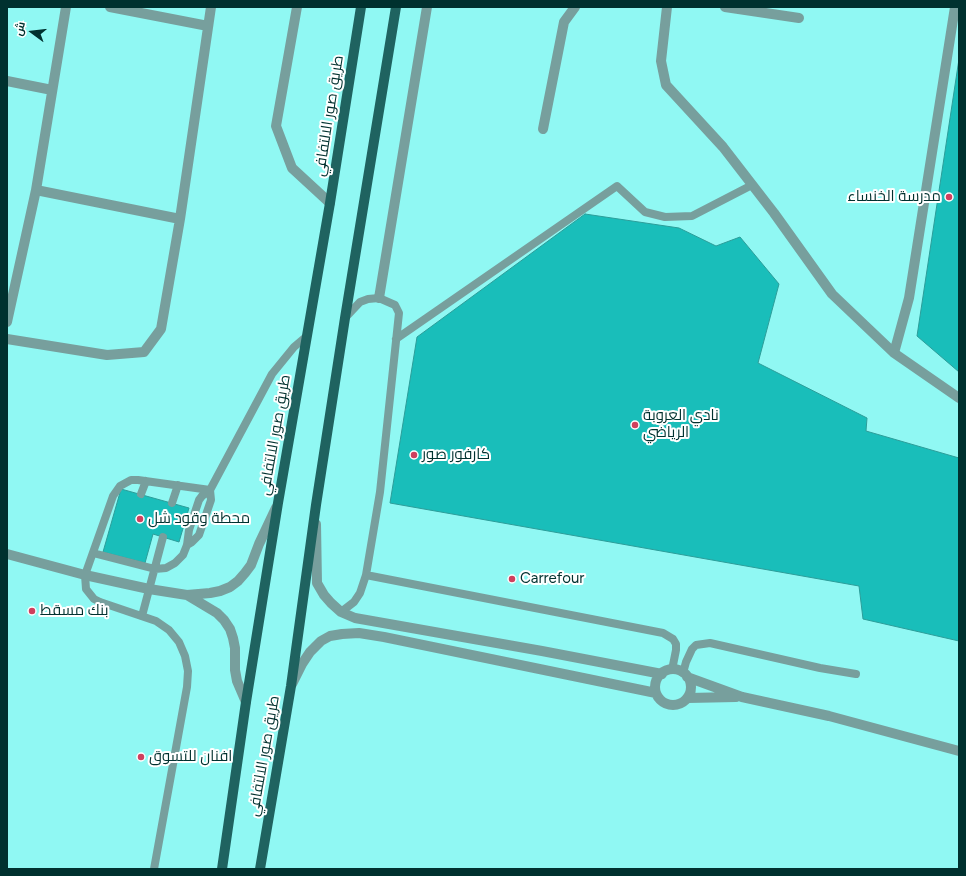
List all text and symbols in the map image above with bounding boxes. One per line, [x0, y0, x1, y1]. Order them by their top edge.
north arrow [12, 12, 52, 52]
text: ش [12, 20, 28, 37]
street label: طريق صور الالتفافي [311, 54, 347, 178]
place label: مدرسة الخنساء [848, 188, 941, 206]
marker: مدرسة الخنساء [944, 192, 954, 202]
street label: طريق صور الالتفافي [256, 373, 294, 497]
place label: نادي العروبة الرياضي [643, 407, 719, 442]
marker: نادي العروبة الرياضي [630, 420, 640, 430]
place label: كارفور صور [422, 446, 490, 464]
marker: كارفور صور [409, 450, 419, 460]
place label: محطة وقود شل [148, 510, 250, 528]
marker: محطة وقود شل [135, 514, 145, 524]
place label: Carrefour [520, 570, 584, 588]
marker: Carrefour [507, 574, 517, 584]
place label: بنك مسقط [40, 602, 108, 620]
marker: بنك مسقط [27, 606, 37, 616]
street label: طريق صور الالتفافي [245, 694, 283, 818]
place label: افنان للتسوق [149, 748, 232, 766]
marker: افنان للتسوق [136, 752, 146, 762]

